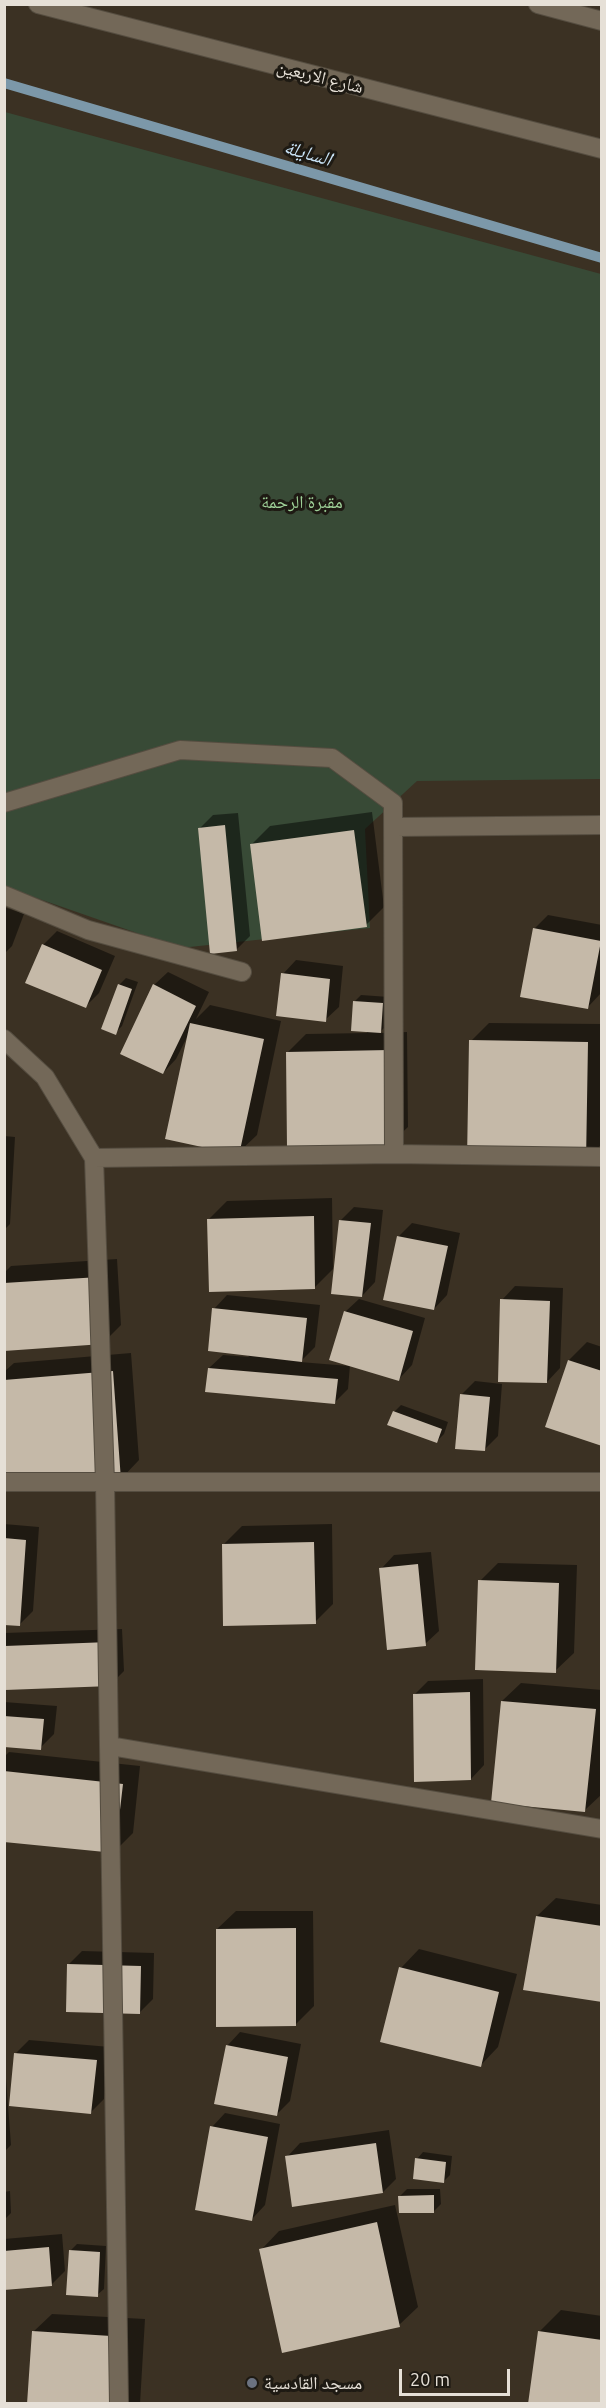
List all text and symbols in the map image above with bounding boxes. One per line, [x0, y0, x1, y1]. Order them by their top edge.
street label: شارع الاربعين [275, 56, 365, 98]
water label: السايلة [282, 135, 334, 171]
park label: مقبرة الرحمة [261, 491, 343, 513]
scale bar [402, 2357, 513, 2395]
text: 20 m [410, 2369, 450, 2389]
place label: مسجد القادسية [264, 2372, 362, 2394]
marker: مسجد القادسية [245, 2376, 259, 2390]

